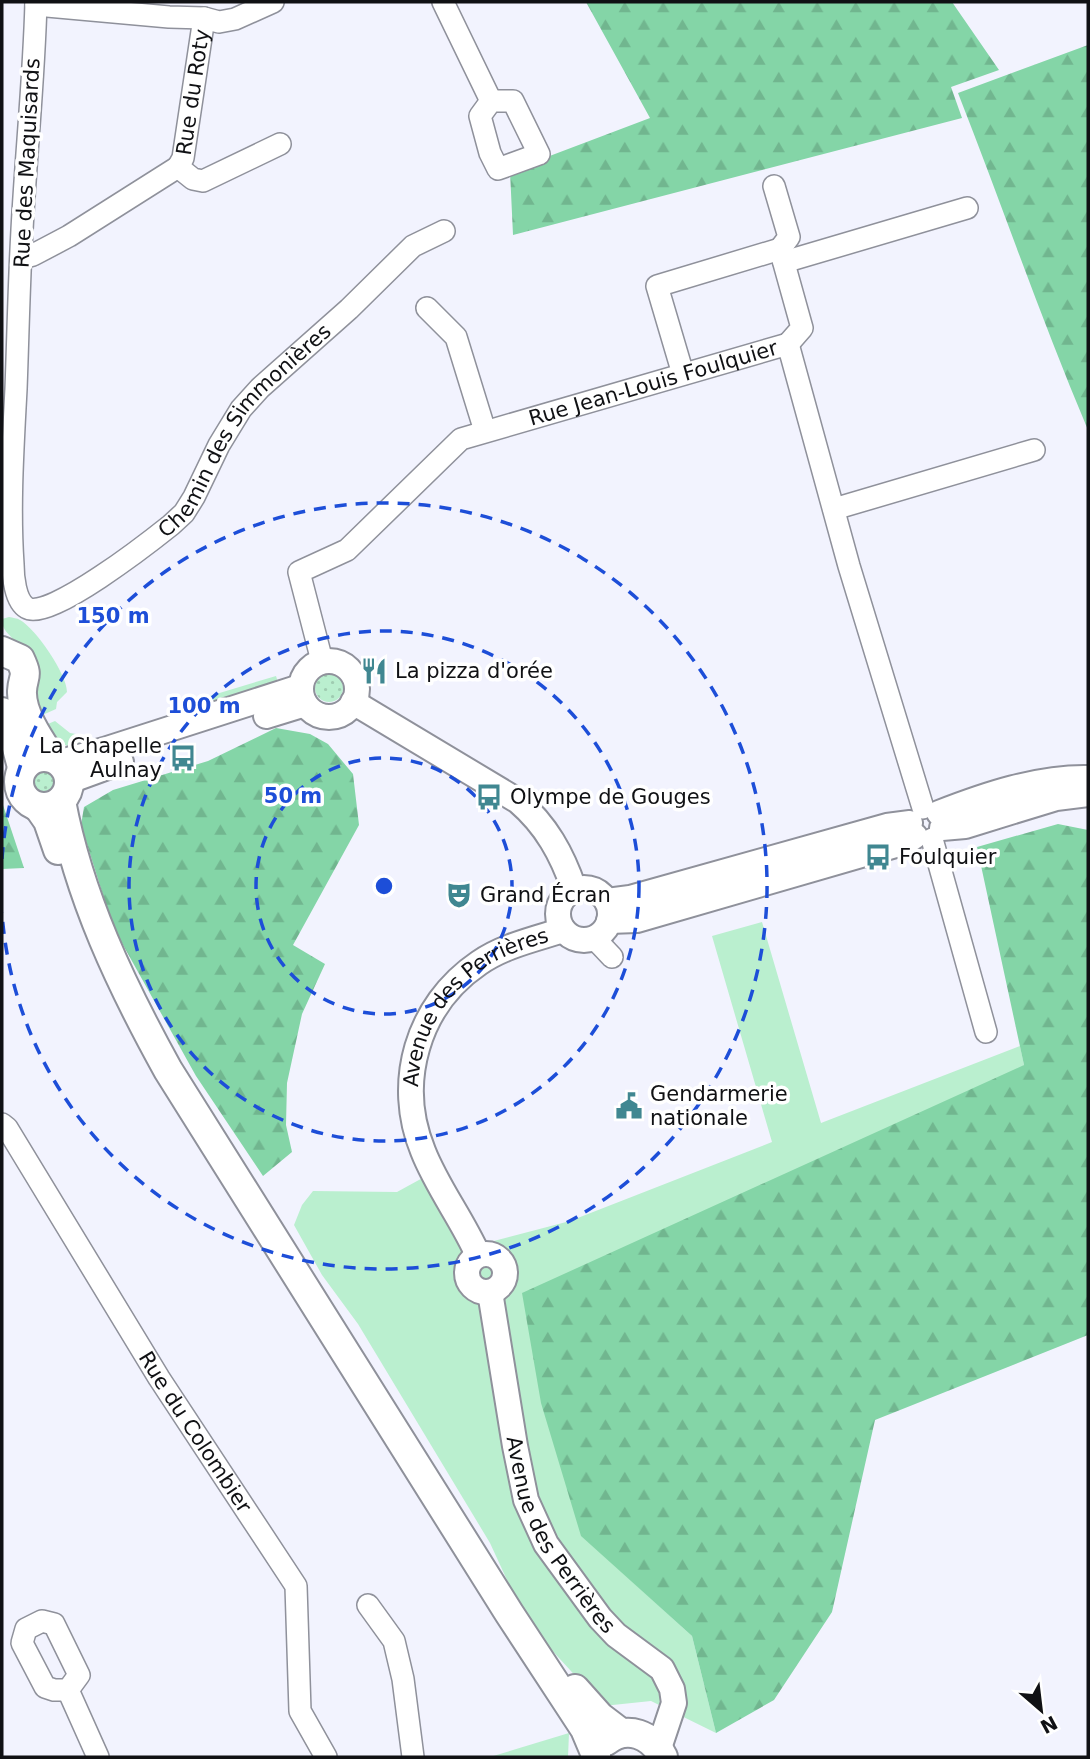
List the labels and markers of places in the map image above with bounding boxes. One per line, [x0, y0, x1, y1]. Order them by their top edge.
restaurant icon: La pizza d'orée [359, 656, 389, 686]
place label: La pizza d'orée [395, 659, 553, 683]
place label: La Chapelle Aulnay [39, 734, 162, 782]
bus stop icon: La Chapelle Aulnay [168, 743, 198, 773]
bus stop icon: Olympe de Gouges [474, 782, 504, 812]
place label: Olympe de Gouges [510, 785, 711, 809]
bus stop icon: Foulquier [863, 842, 893, 872]
place label: Foulquier [899, 845, 997, 869]
centre of rings [372, 874, 396, 898]
theatre icon: Grand Écran [444, 880, 474, 910]
place label: Grand Écran [480, 882, 611, 907]
place label: Gendarmerie nationale [650, 1082, 788, 1130]
public building icon: Gendarmerie nationale [614, 1091, 644, 1121]

